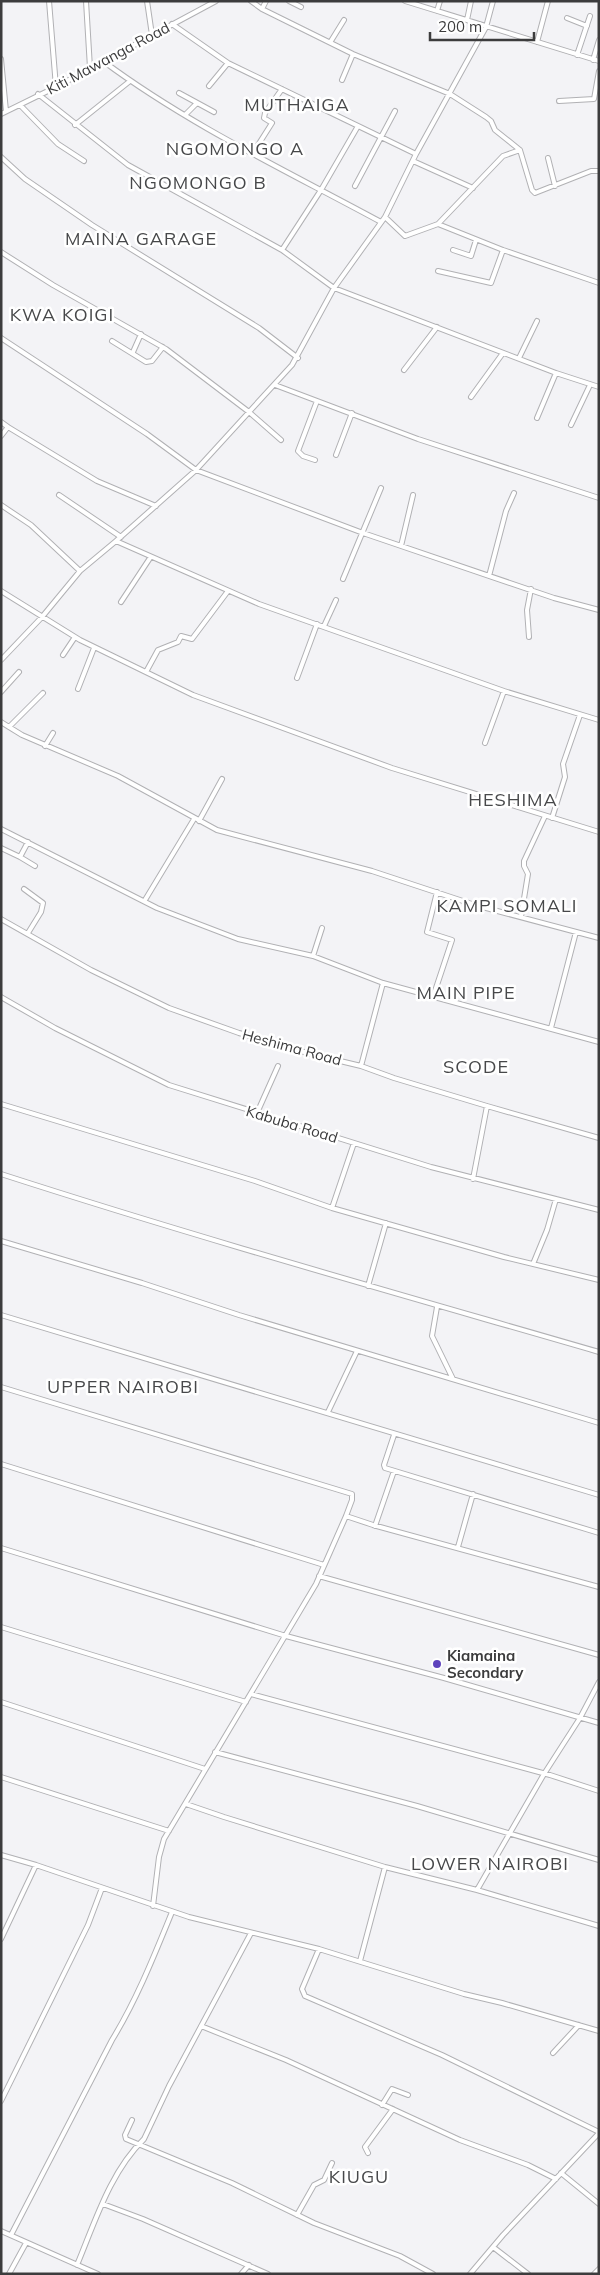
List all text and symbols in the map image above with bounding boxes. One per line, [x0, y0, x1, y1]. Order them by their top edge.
scale bar [430, 10, 534, 42]
street label: Kiti Mawanga Road [43, 17, 173, 99]
text: 200 m [438, 17, 482, 36]
district label: MUTHAIGA [244, 93, 350, 116]
district label: NGOMONGO A [166, 137, 304, 160]
district label: NGOMONGO B [129, 171, 267, 194]
district label: MAINA GARAGE [65, 227, 217, 250]
district label: KWA KOIGI [10, 303, 114, 326]
district label: HESHIMA [468, 788, 558, 811]
district label: KAMPI SOMALI [437, 894, 577, 917]
district label: MAIN PIPE [416, 981, 516, 1004]
street label: Heshima Road [240, 1025, 344, 1069]
district label: SCODE [443, 1055, 509, 1078]
street label: Kabuba Road [244, 1101, 340, 1147]
district label: UPPER NAIROBI [47, 1375, 199, 1398]
place label: Kiamaina Secondary [447, 1646, 524, 1682]
marker: Kiamaina Secondary [431, 1658, 443, 1670]
district label: LOWER NAIROBI [411, 1852, 569, 1875]
district label: KIUGU [329, 2165, 389, 2188]

